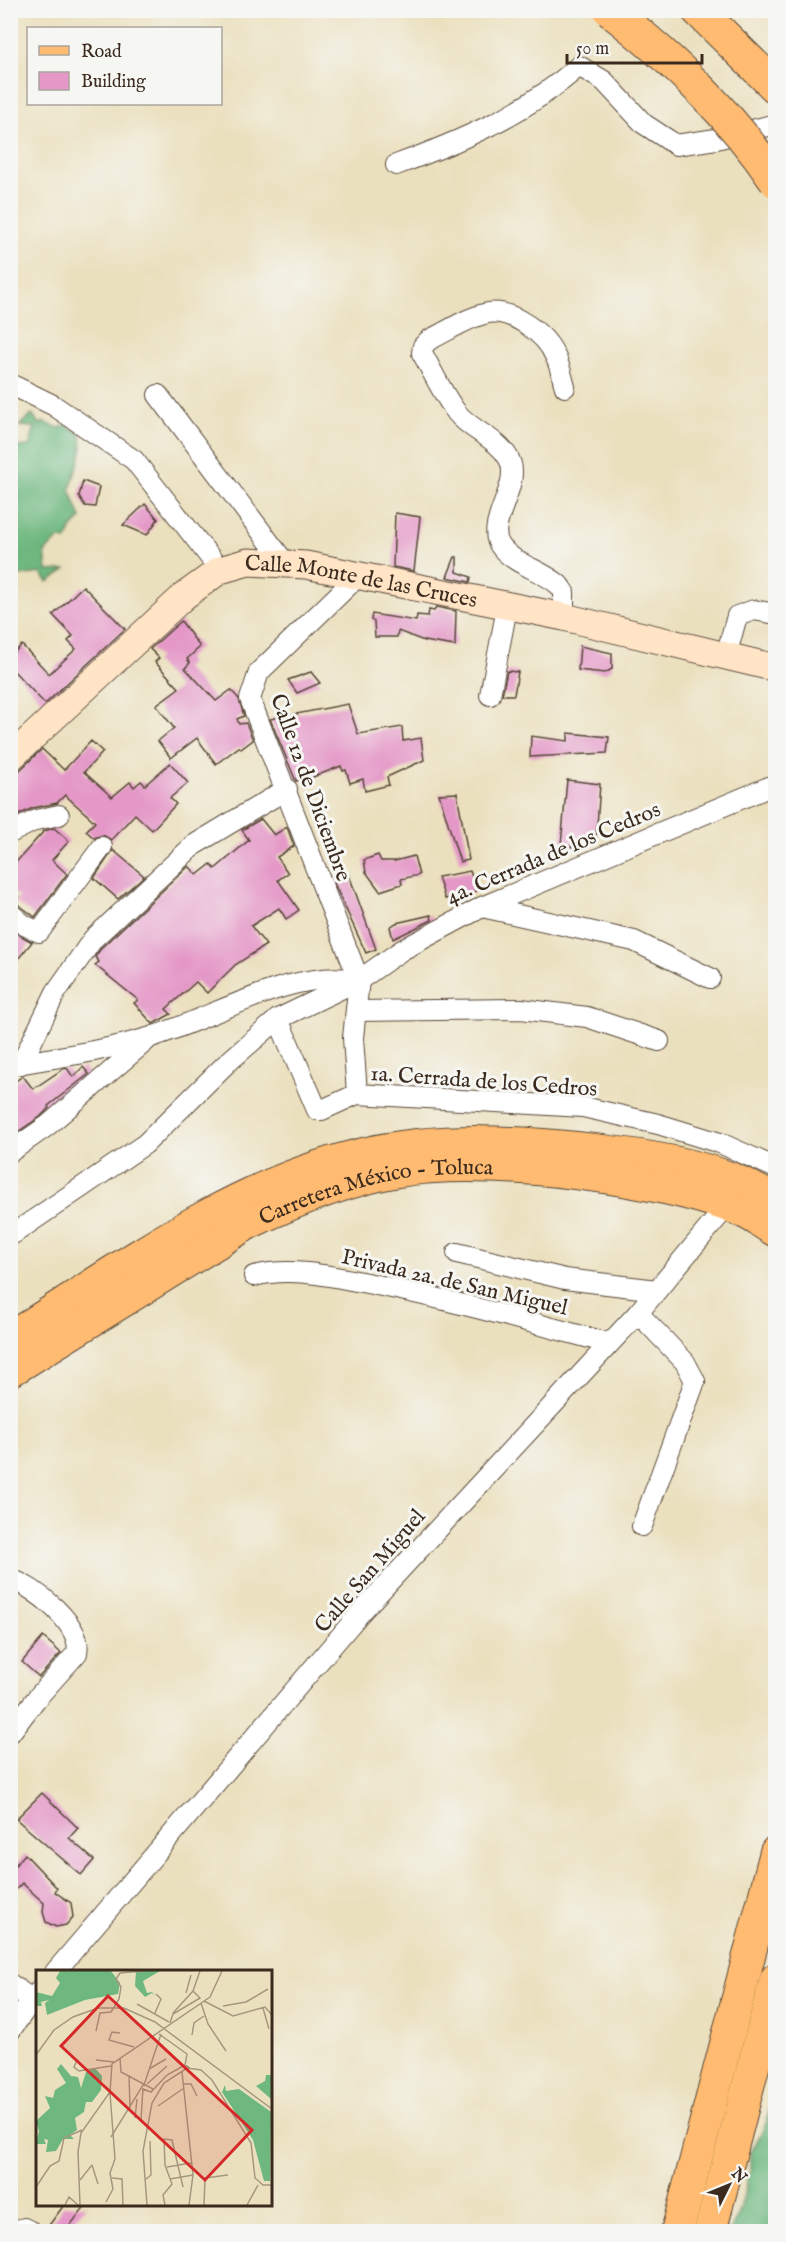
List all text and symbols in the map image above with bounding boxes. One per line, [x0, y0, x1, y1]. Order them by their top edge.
legend [27, 27, 222, 105]
scale bar [567, 27, 702, 65]
text: 50 m [576, 38, 609, 61]
text: Road [81, 41, 122, 64]
text: Building [81, 71, 146, 94]
street label: Calle Monte de las Cruces [244, 550, 479, 615]
street label: Calle 12 de Diciembre [263, 690, 357, 885]
street label: 4a. Cerrada de los Cedros [443, 796, 665, 912]
street label: 1a. Cerrada de los Cedros [370, 1060, 598, 1104]
street label: Carretera México - Toluca [255, 1154, 494, 1232]
street label: Privada 2a. de San Miguel [339, 1243, 570, 1323]
street label: Calle San Miguel [309, 1503, 432, 1639]
inset map [36, 1970, 272, 2206]
north arrow [699, 2155, 759, 2215]
text: N [726, 2164, 751, 2188]

